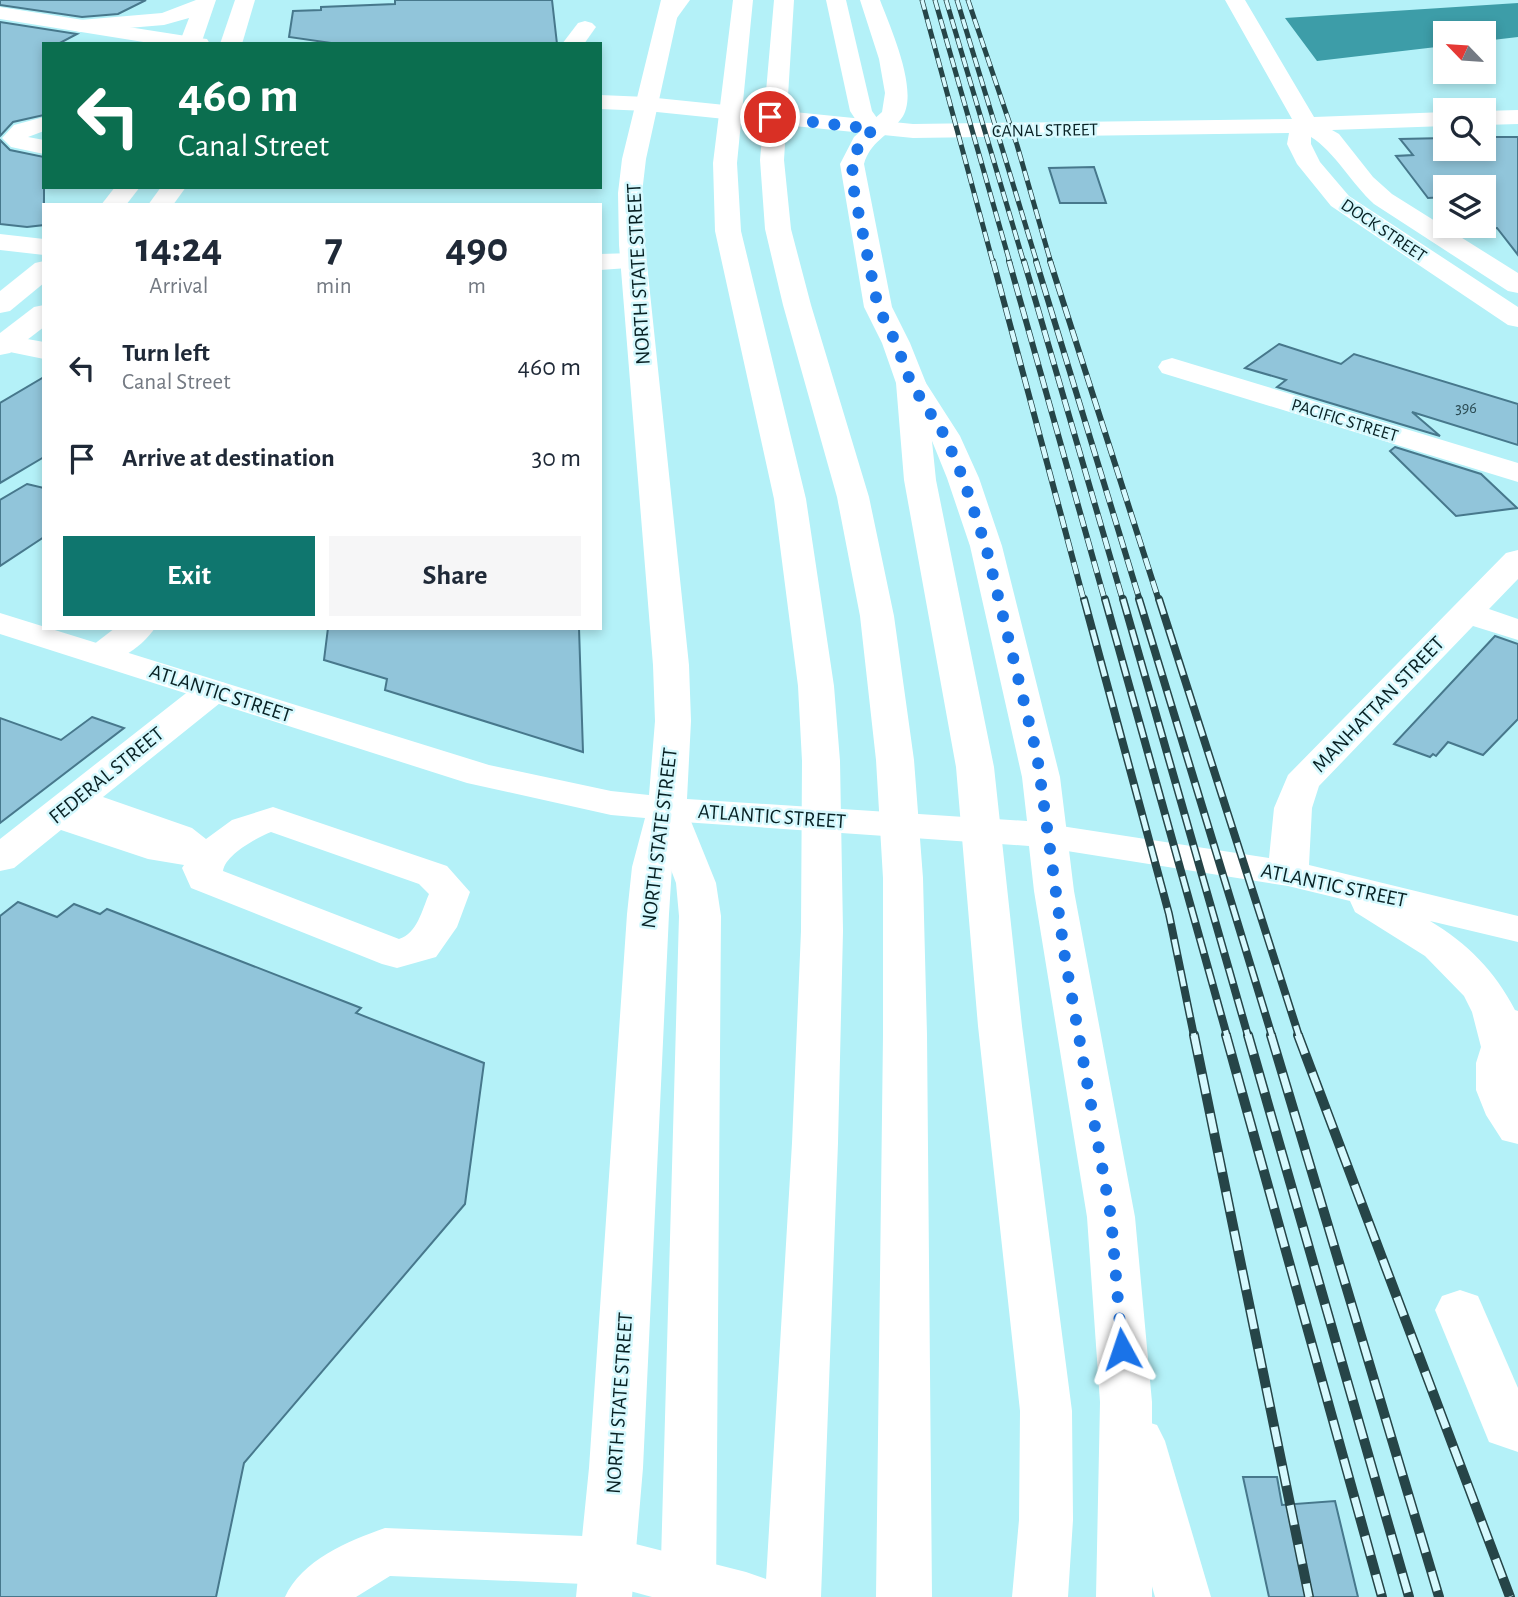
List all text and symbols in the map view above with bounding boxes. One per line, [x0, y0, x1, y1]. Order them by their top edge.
north arrow [1433, 21, 1496, 84]
map controls [1433, 21, 1496, 238]
icon: left [63, 70, 154, 161]
text: 460 m [178, 72, 299, 121]
pin [740, 87, 800, 147]
icon: arrive [751, 98, 789, 136]
button: search [1433, 98, 1496, 161]
street label: CANAL STREET [992, 121, 1098, 141]
text: Canal Street [178, 130, 329, 162]
button: layers [1433, 175, 1496, 238]
street label: NORTH STATE STREET [623, 183, 654, 365]
street label: DOCK STREET [1338, 196, 1429, 266]
text: 14:24 [136, 227, 222, 269]
text: 7 [325, 227, 343, 269]
text: 490 [445, 227, 508, 269]
text: Arrival [149, 275, 208, 298]
text: min [316, 275, 352, 298]
text: m [468, 275, 486, 298]
text: Turn left [122, 340, 210, 366]
icon: left [63, 349, 101, 387]
text: 460 m [517, 354, 581, 380]
text: Canal Street [122, 371, 230, 394]
street label: PACIFIC STREET [1289, 396, 1400, 446]
house number: 396 [1455, 400, 1477, 416]
icon: arrive [63, 440, 101, 478]
text: Arrive at destination [122, 445, 335, 471]
text: 30 m [531, 445, 581, 471]
button: Exit [63, 536, 315, 616]
button: Share [329, 536, 581, 616]
street label: MANHATTAN STREET [1308, 632, 1448, 776]
street label: ATLANTIC STREET [147, 661, 295, 726]
street label: FEDERAL STREET [45, 723, 168, 828]
street label: NORTH STATE STREET [638, 746, 681, 930]
street label: ATLANTIC STREET [697, 801, 847, 832]
street label: ATLANTIC STREET [1259, 860, 1409, 911]
street label: NORTH STATE STREET [603, 1312, 636, 1495]
position arrow [1085, 1312, 1159, 1386]

